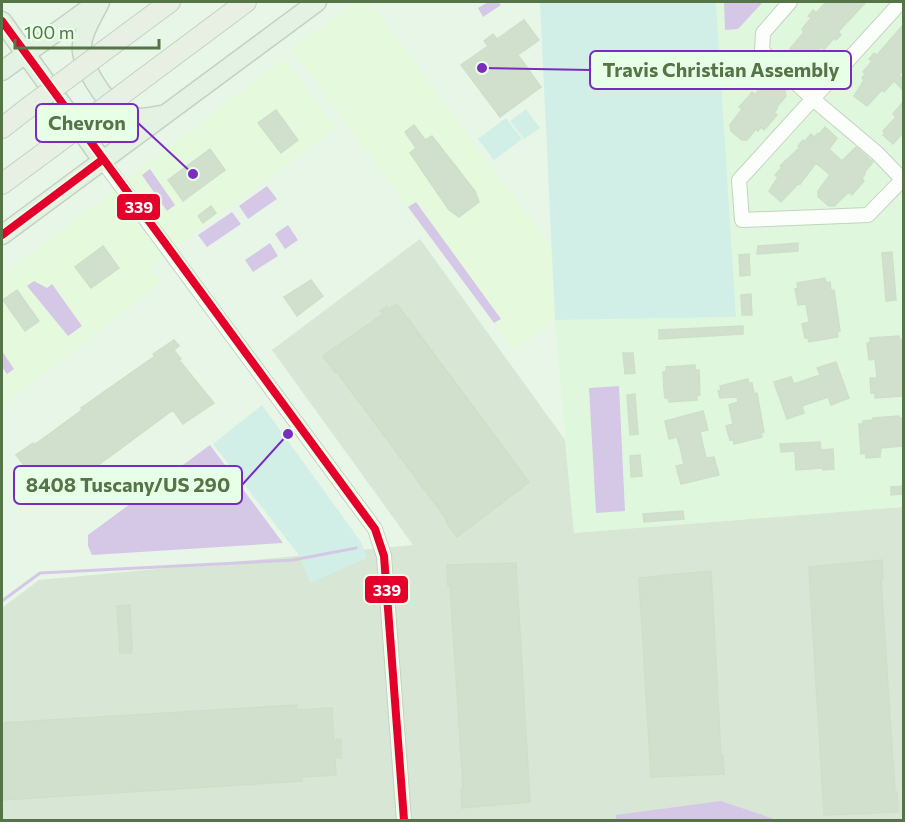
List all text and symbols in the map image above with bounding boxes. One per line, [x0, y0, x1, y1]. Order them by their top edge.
scale bar [15, 12, 159, 50]
text: 100 m [24, 21, 74, 43]
callout: Travis Christian Assembly [590, 51, 851, 89]
text: Travis Christian Assembly [603, 57, 839, 81]
callout: Chevron [36, 104, 138, 142]
text: Chevron [48, 110, 126, 134]
line badge: 339 [116, 193, 161, 221]
text: 339 [125, 197, 153, 216]
callout: 8408 Tuscany/US 290 [14, 466, 242, 504]
text: 8408 Tuscany/US 290 [26, 472, 230, 496]
line badge: 339 [364, 575, 409, 604]
text: 339 [373, 580, 401, 599]

